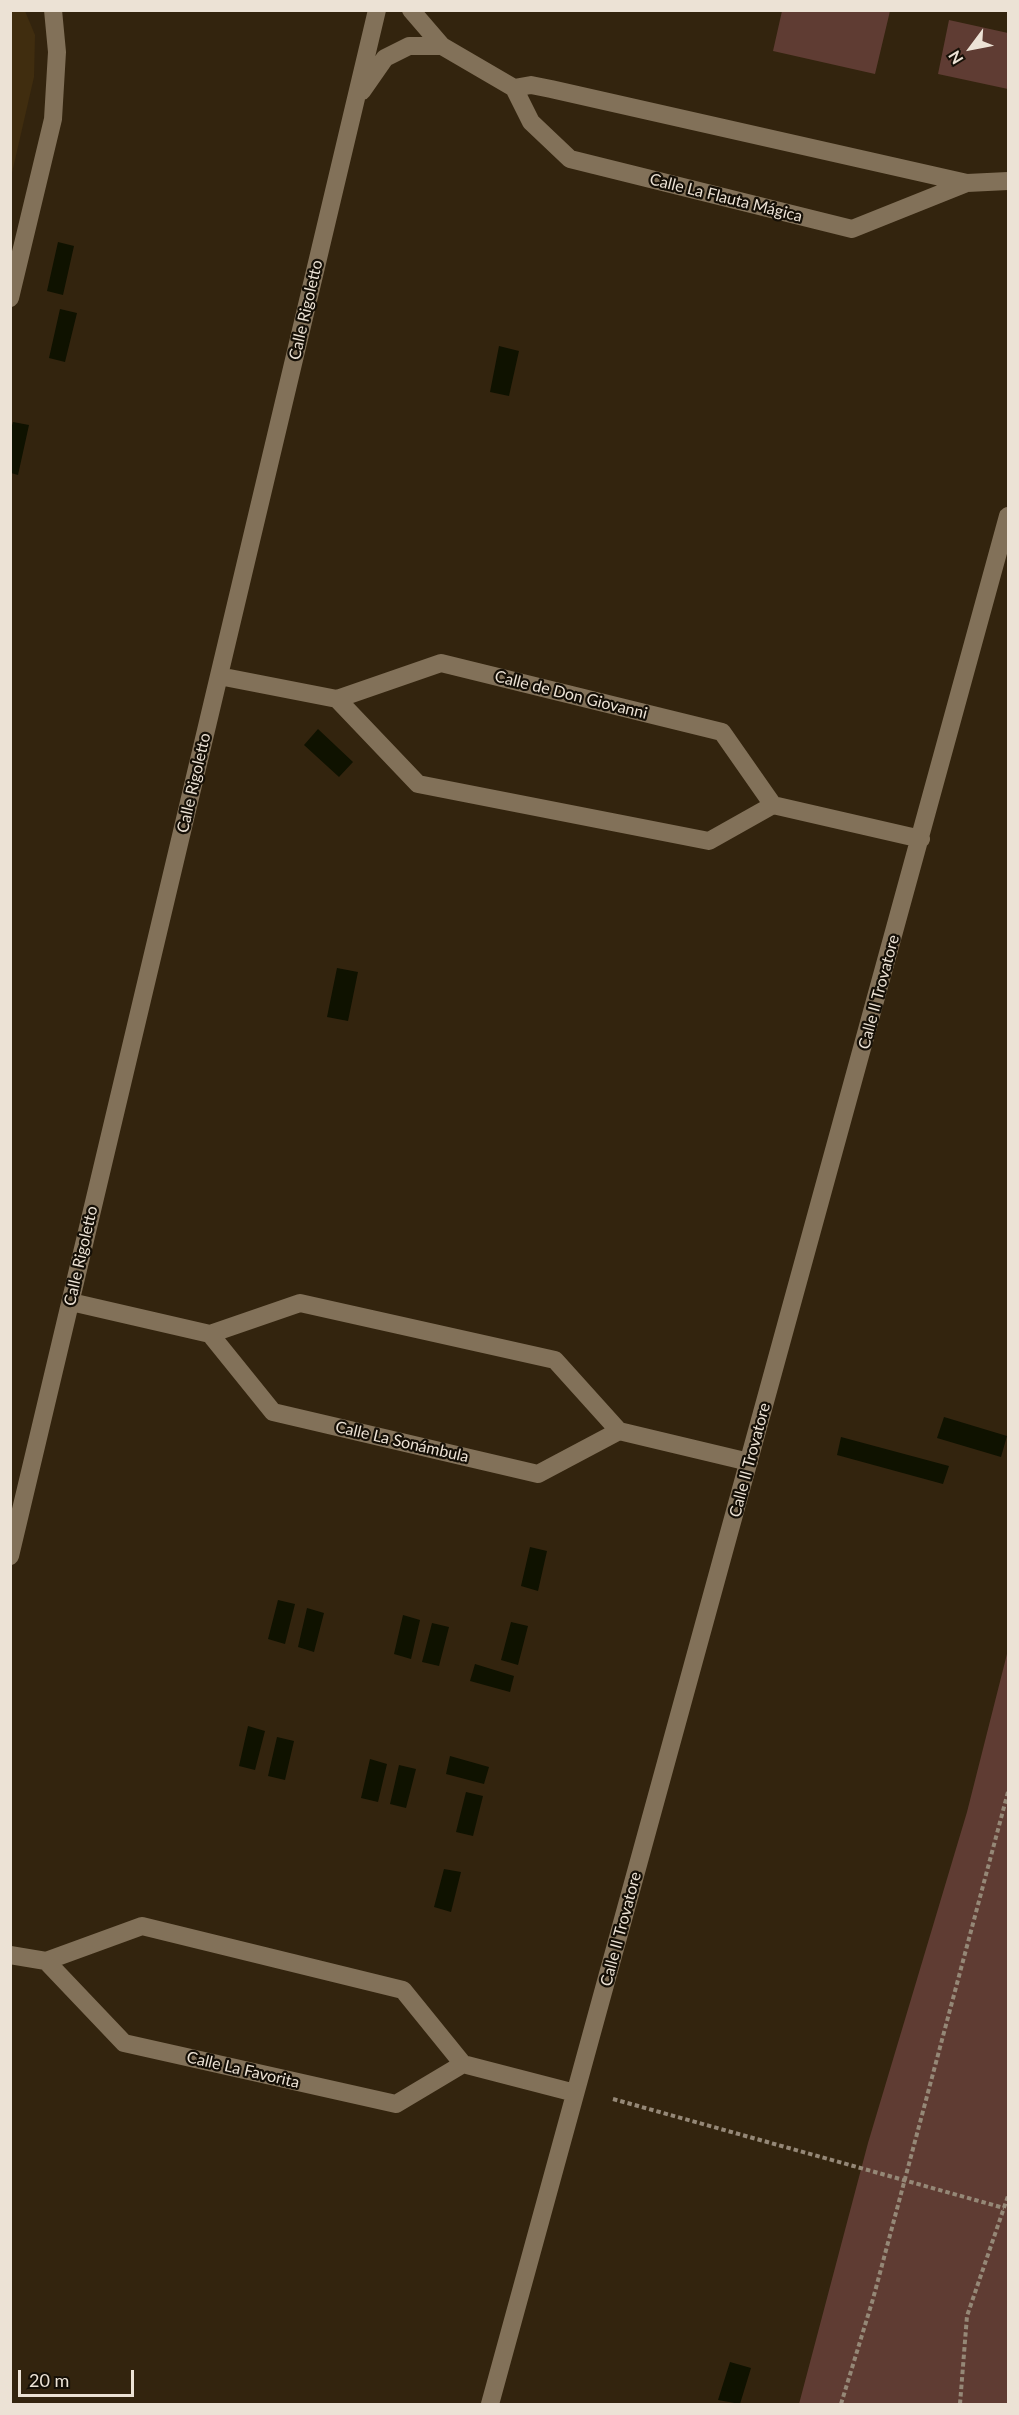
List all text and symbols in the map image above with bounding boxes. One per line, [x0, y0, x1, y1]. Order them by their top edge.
north arrow [941, 18, 1001, 78]
text: N [944, 48, 967, 68]
street label: Calle La Flauta Mágica [648, 170, 804, 226]
street label: Calle Rigoletto [285, 258, 327, 362]
street label: Calle de Don Giovanni [493, 667, 649, 723]
street label: Calle Rigoletto [173, 731, 215, 835]
street label: Calle Il Trovatore [855, 933, 903, 1051]
street label: Calle Rigoletto [60, 1204, 102, 1308]
street label: Calle Il Trovatore [726, 1401, 774, 1519]
street label: Calle La Sonámbula [333, 1417, 471, 1467]
street label: Calle Il Trovatore [597, 1870, 645, 1988]
street label: Calle La Favorita [185, 2048, 301, 2092]
scale bar [21, 2358, 136, 2396]
text: 20 m [29, 2369, 69, 2391]

